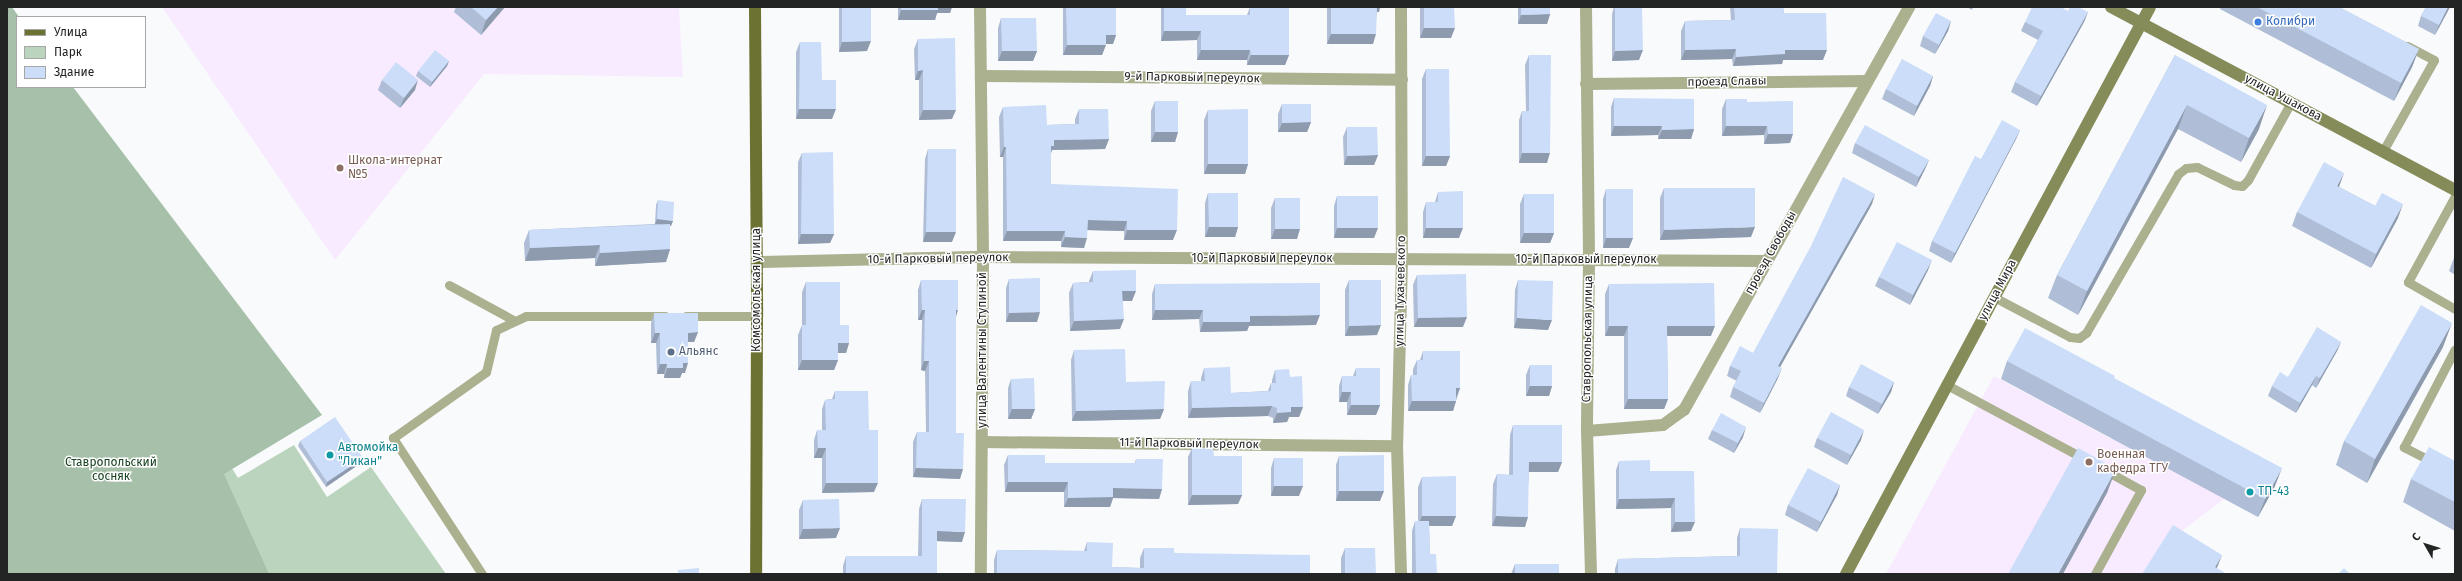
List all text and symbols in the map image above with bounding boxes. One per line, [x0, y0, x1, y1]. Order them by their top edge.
place label: Колибри [2266, 15, 2315, 29]
legend [16, 16, 146, 88]
marker: Колибри [2253, 17, 2263, 27]
text: Улица [54, 25, 88, 39]
text: Парк [54, 45, 82, 59]
text: Здание [54, 65, 94, 79]
street label: 9-й Парковый переулок [1124, 70, 1260, 86]
street label: улица Ушакова [2242, 72, 2324, 124]
street label: проезд Славы [1687, 74, 1767, 90]
place label: Школа-интернат №5 [348, 154, 442, 182]
marker: Школа-интернат №5 [335, 163, 345, 173]
street label: проезд Свободы [1742, 209, 1800, 297]
street label: Комсомольская улица [750, 228, 764, 352]
street label: улица Тухачевского [1393, 235, 1409, 347]
street label: 10-й Парковый переулок [867, 251, 1009, 267]
street label: 10-й Парковый переулок [1191, 252, 1333, 266]
street label: 10-й Парковый переулок [1515, 253, 1657, 267]
street label: улица Мира [1976, 257, 2020, 323]
street label: улица Валентины Ступиной [976, 272, 990, 428]
street label: Ставропольская улица [1580, 275, 1596, 403]
place label: Альянс [679, 345, 718, 359]
marker: Альянс [666, 347, 676, 357]
street label: 11-й Парковый переулок [1119, 436, 1259, 452]
place label: Автомойка "Ликан" [338, 441, 398, 469]
place label: Военная кафедра ТГУ [2097, 448, 2168, 476]
marker: Автомойка "Ликан" [325, 450, 335, 460]
park label: Ставропольский сосняк [65, 456, 157, 484]
marker: Военная кафедра ТГУ [2084, 457, 2094, 467]
place label: ТП-43 [2258, 485, 2289, 499]
marker: ТП-43 [2245, 487, 2255, 497]
north arrow [2406, 525, 2446, 565]
text: С [2409, 531, 2423, 544]

